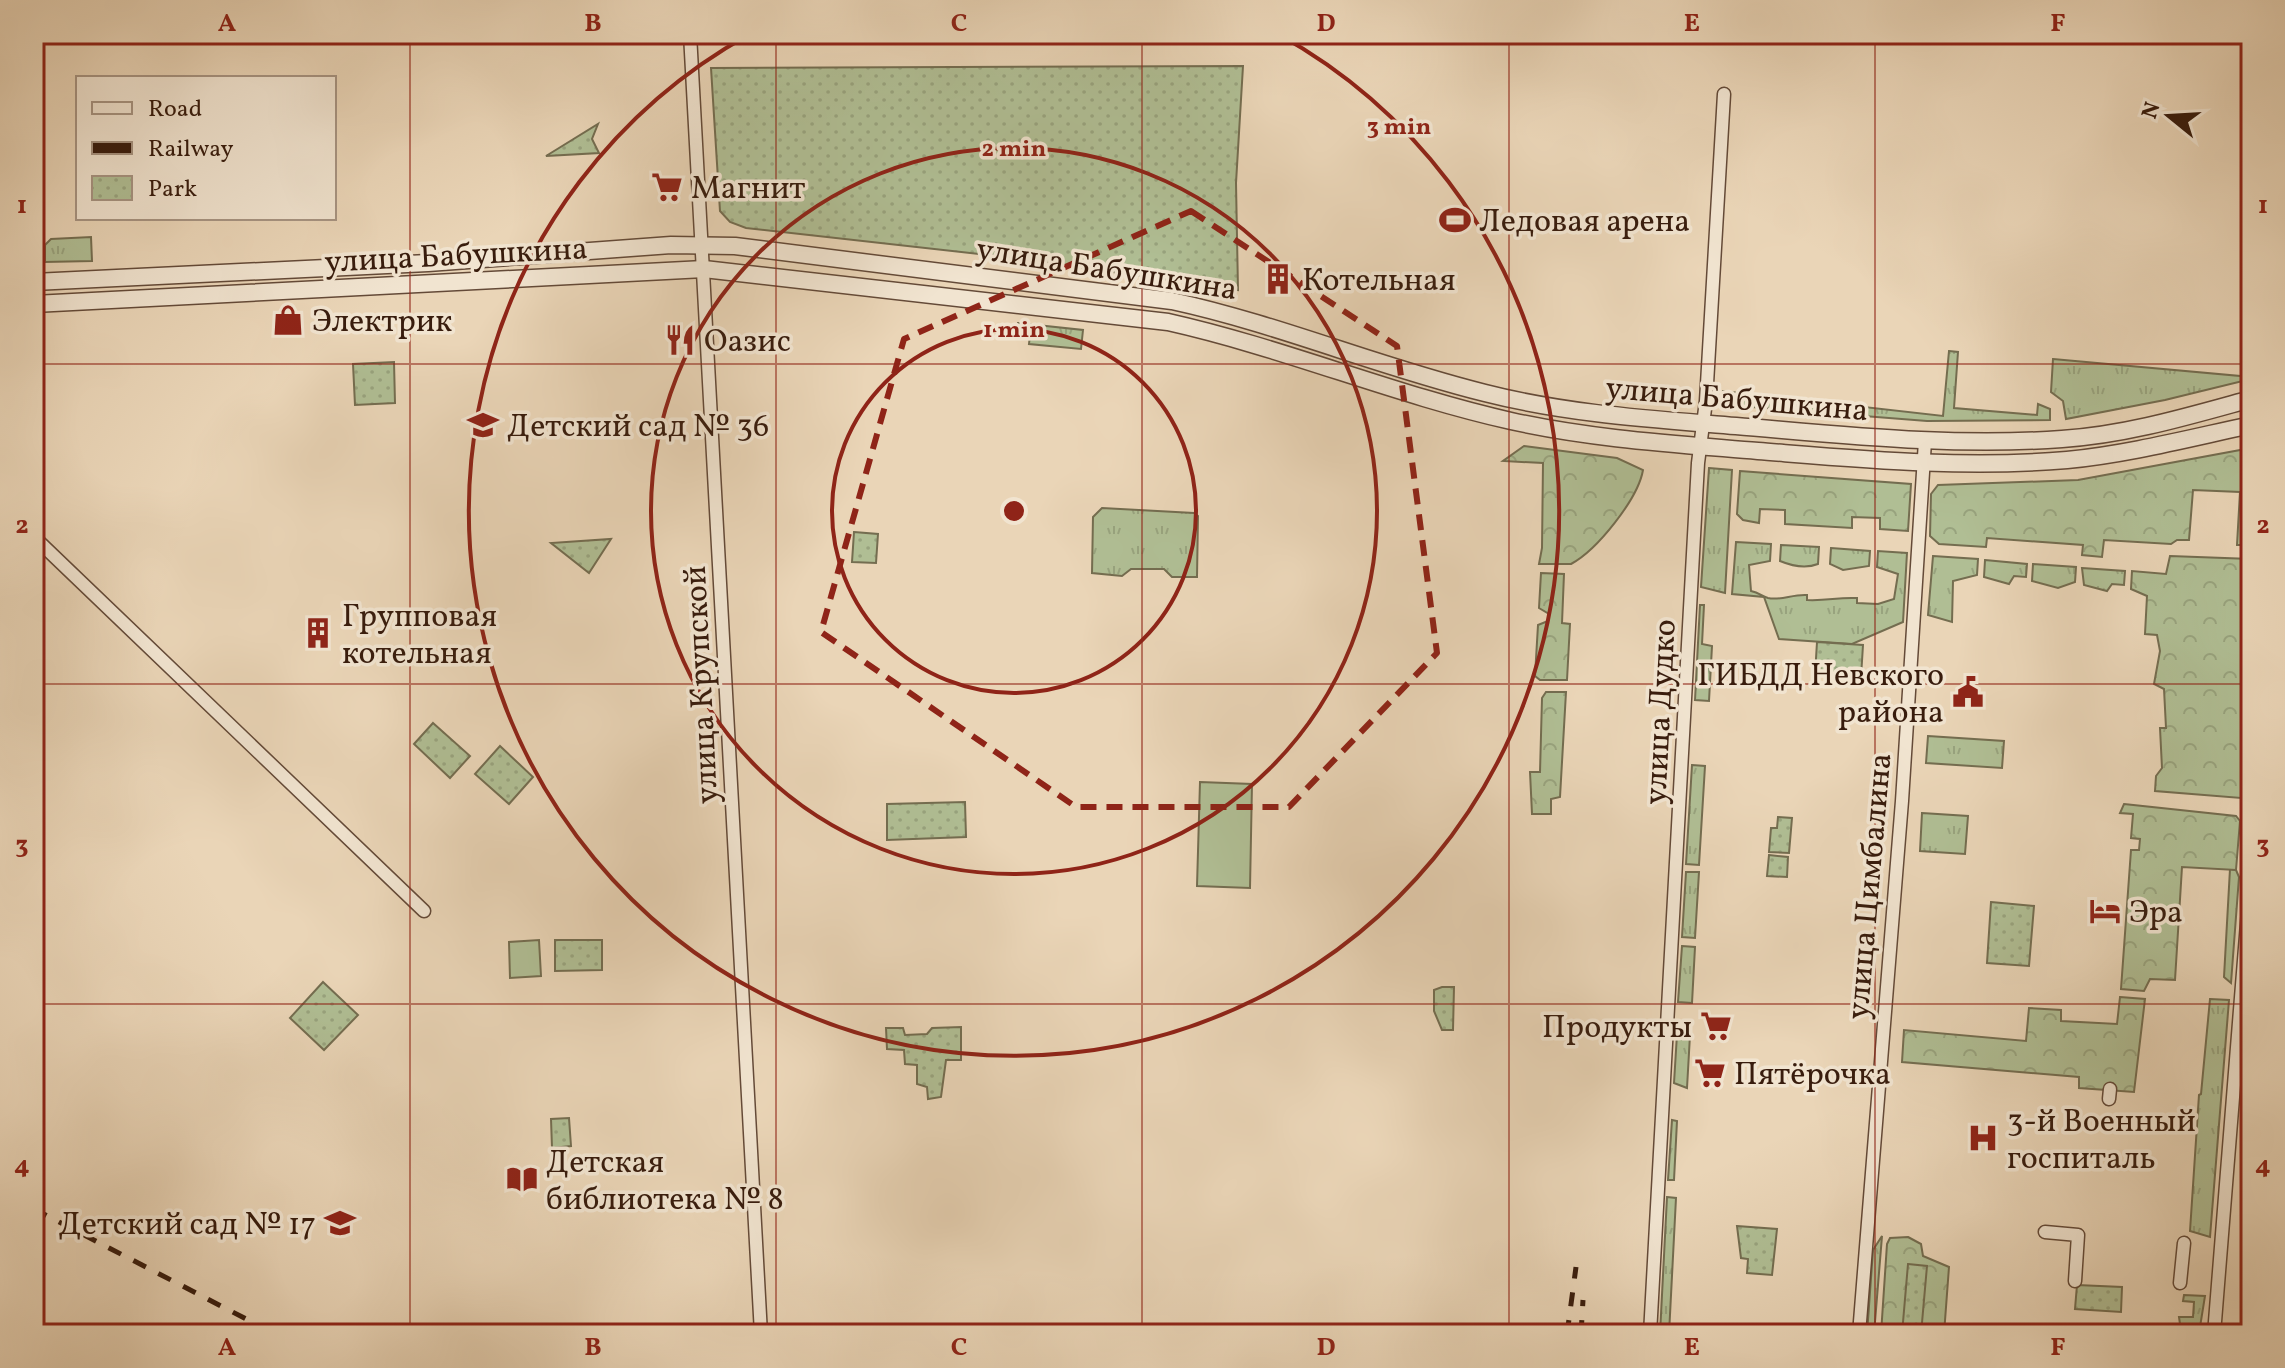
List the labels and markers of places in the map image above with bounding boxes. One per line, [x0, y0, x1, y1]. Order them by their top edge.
place label: Магнит [691, 168, 806, 212]
supermarket icon: Магнит [650, 170, 684, 204]
place label: Ледовая арена [1479, 201, 1690, 245]
sports icon: Ледовая арена [1438, 203, 1472, 237]
place label: Котельная [1302, 260, 1456, 304]
building icon: Котельная [1261, 262, 1295, 296]
place label: Электрик [312, 301, 452, 345]
shop icon: Электрик [271, 303, 305, 337]
place label: Оазис [704, 321, 791, 365]
restaurant icon: Оазис [663, 323, 697, 357]
place label: Детский сад № 36 [507, 406, 769, 450]
school or university icon: Детский сад № 36 [466, 408, 500, 442]
centre of rings [1000, 497, 1028, 525]
place label: Групповая котельная [342, 596, 497, 677]
building icon: Групповая котельная [301, 616, 335, 650]
place label: ГИБДД Невского района [1697, 655, 1944, 736]
public building icon: ГИБДД Невского района [1951, 675, 1985, 709]
place label: Эра [2129, 892, 2183, 936]
hotel icon: Эра [2088, 894, 2122, 928]
place label: Продукты [1542, 1007, 1692, 1051]
supermarket icon: Продукты [1699, 1009, 1733, 1043]
place label: Пятёрочка [1734, 1054, 1891, 1098]
supermarket icon: Пятёрочка [1693, 1056, 1727, 1090]
place label: 3-й Военный госпиталь [2007, 1101, 2196, 1182]
hospital icon: 3-й Военный госпиталь [1966, 1121, 2000, 1155]
place label: Детская библиотека № 8 [546, 1142, 784, 1223]
library icon: Детская библиотека № 8 [505, 1162, 539, 1196]
place label: Детский сад № 17 [59, 1204, 316, 1248]
school or university icon: Детский сад № 17 [323, 1206, 357, 1240]

